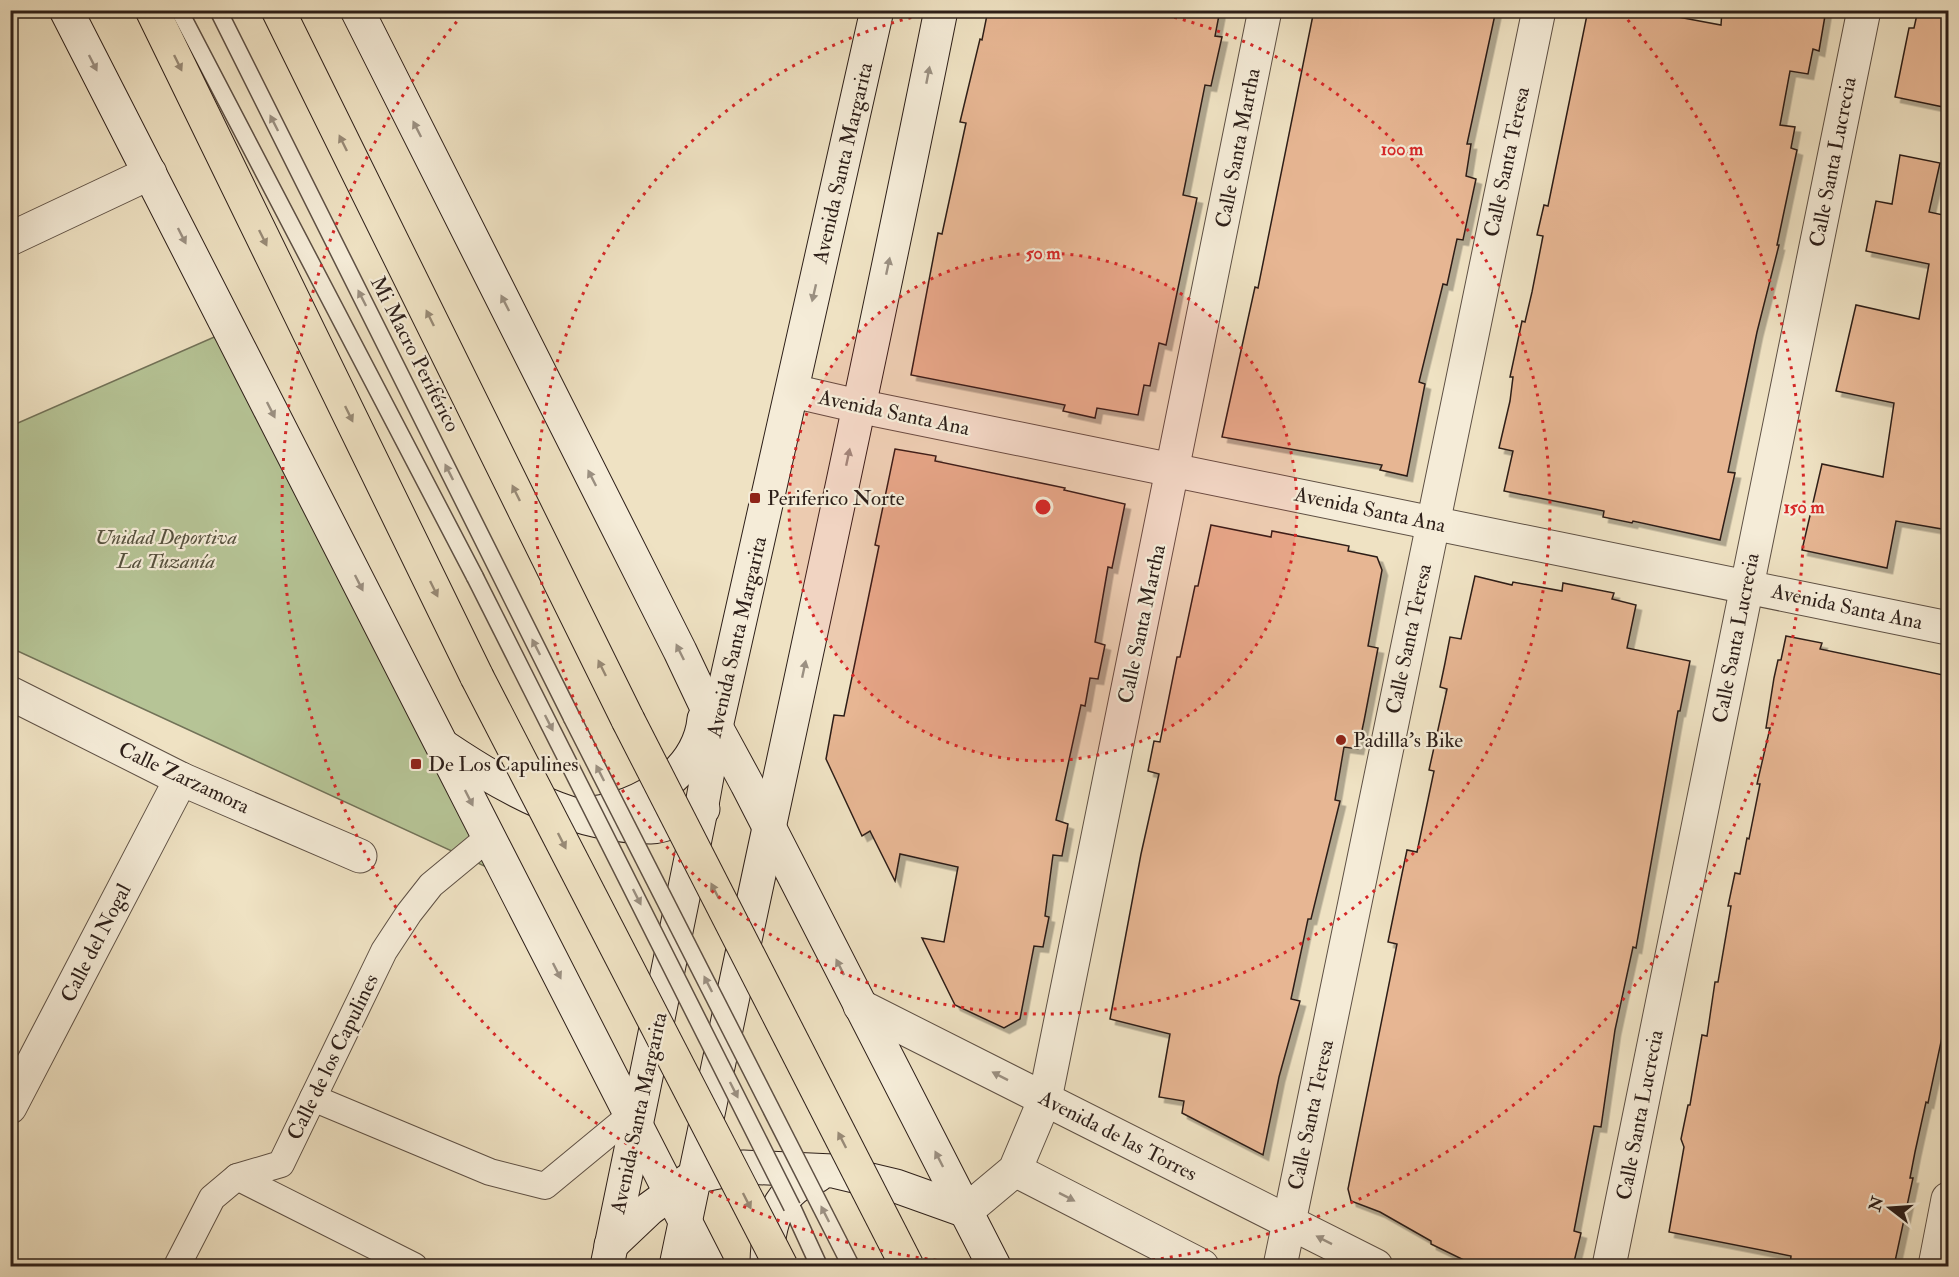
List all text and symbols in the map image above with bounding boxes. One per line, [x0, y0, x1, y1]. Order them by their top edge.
one-way arrow [88, 54, 98, 71]
one-way arrow [173, 55, 182, 72]
street label: Avenida Santa Margarita [807, 60, 879, 267]
one-way arrow [923, 66, 933, 85]
street label: Calle Santa Martha [1209, 66, 1267, 230]
street label: Calle Santa Lucrecia [1803, 74, 1863, 249]
street label: Calle Santa Teresa [1478, 84, 1536, 240]
one-way arrow [270, 115, 279, 132]
one-way arrow [412, 121, 422, 138]
one-way arrow [339, 134, 348, 151]
text: 100 m [1381, 138, 1424, 161]
one-way arrow [177, 228, 187, 245]
one-way arrow [258, 230, 268, 247]
text: 50 m [1026, 242, 1061, 265]
one-way arrow [884, 257, 893, 276]
street label: Mi Macro Periférico [364, 272, 466, 436]
one-way arrow [809, 284, 819, 302]
one-way arrow [357, 289, 366, 306]
one-way arrow [500, 295, 509, 312]
one-way arrow [425, 309, 434, 326]
street label: Avenida Santa Ana [815, 384, 972, 442]
one-way arrow [266, 401, 276, 418]
one-way arrow [344, 405, 353, 422]
one-way arrow [844, 447, 853, 466]
one-way arrow [444, 464, 454, 481]
one-way arrow [588, 469, 597, 486]
street label: Avenida Santa Ana [1291, 481, 1448, 539]
one-way arrow [511, 484, 521, 501]
place label: Periferico Norte [767, 485, 905, 512]
marker: Periferico Norte [748, 491, 762, 505]
text: 150 m [1783, 496, 1826, 519]
centre of rings [1033, 497, 1053, 517]
park label: Unidad Deportiva La Tuzanía [95, 524, 238, 575]
street label: Avenida Santa Margarita [701, 534, 773, 741]
street label: Calle Santa Martha [1112, 542, 1172, 706]
street label: Calle Santa Lucrecia [1706, 550, 1766, 725]
street label: Calle Santa Teresa [1380, 561, 1438, 717]
one-way arrow [355, 575, 364, 592]
street label: Avenida Santa Ana [1768, 578, 1925, 636]
one-way arrow [430, 580, 439, 597]
one-way arrow [531, 638, 541, 655]
one-way arrow [675, 643, 685, 660]
one-way arrow [597, 659, 607, 676]
one-way arrow [800, 659, 809, 678]
one-way arrow [544, 715, 554, 732]
place label: Padilla's Bike [1353, 727, 1463, 754]
marker: Padilla's Bike [1334, 733, 1348, 747]
street label: Calle Zarzamora [114, 736, 254, 820]
place label: De Los Capulines [428, 751, 578, 778]
marker: De Los Capulines [409, 757, 423, 771]
one-way arrow [595, 765, 605, 782]
one-way arrow [464, 789, 474, 806]
one-way arrow [557, 833, 567, 850]
street label: Calle del Nogal [55, 879, 138, 1007]
one-way arrow [710, 882, 720, 899]
one-way arrow [632, 889, 641, 906]
one-way arrow [835, 958, 845, 975]
one-way arrow [552, 962, 562, 980]
street label: Calle de los Capulines [281, 970, 385, 1144]
one-way arrow [703, 976, 712, 993]
street label: Avenida Santa Margarita [604, 1009, 674, 1217]
street label: Calle Santa Lucrecia [1610, 1027, 1670, 1202]
street label: Calle Santa Teresa [1282, 1037, 1340, 1193]
one-way arrow [991, 1072, 1008, 1081]
one-way arrow [729, 1082, 738, 1099]
street label: Avenida de las Torres [1034, 1084, 1202, 1188]
one-way arrow [837, 1131, 847, 1148]
one-way arrow [934, 1150, 944, 1167]
north arrow [1860, 1178, 1920, 1238]
one-way arrow [1059, 1192, 1076, 1202]
one-way arrow [743, 1193, 752, 1210]
text: N [1865, 1193, 1888, 1215]
one-way arrow [820, 1206, 829, 1223]
one-way arrow [1315, 1235, 1332, 1245]

